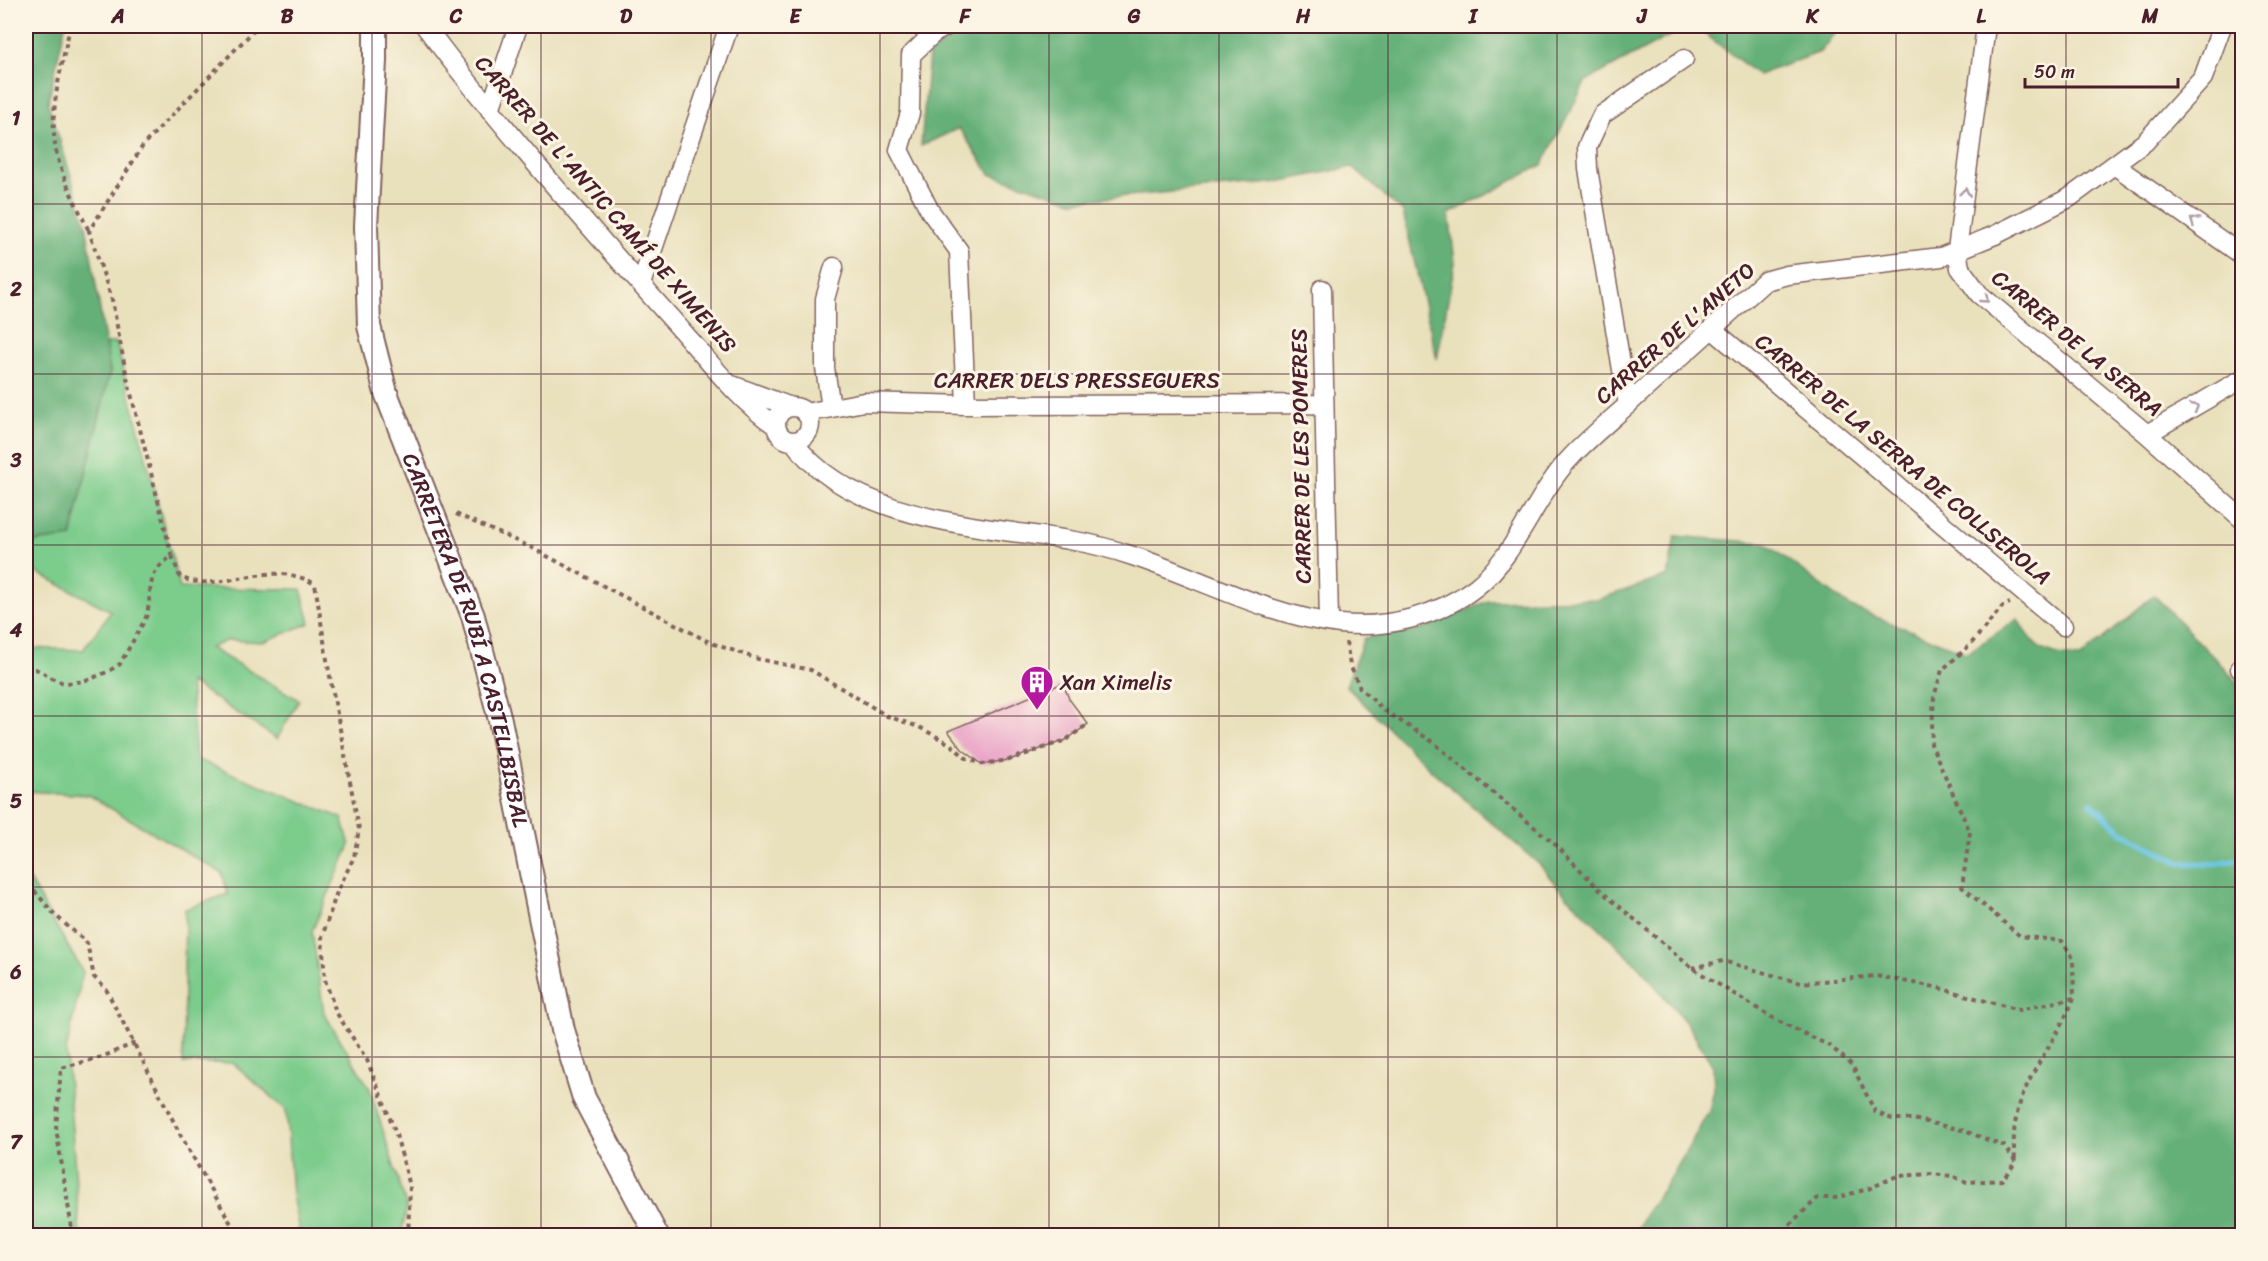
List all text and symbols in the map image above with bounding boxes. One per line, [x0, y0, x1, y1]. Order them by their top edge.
text: A [110, 0, 125, 34]
text: B [281, 0, 294, 34]
text: C [449, 0, 463, 34]
text: D [620, 0, 633, 34]
text: E [789, 0, 802, 34]
text: F [959, 0, 972, 34]
text: G [1127, 0, 1141, 34]
text: H [1295, 0, 1311, 34]
text: I [1468, 0, 1479, 34]
text: J [1636, 0, 1648, 34]
text: K [1805, 0, 1820, 34]
text: L [1976, 0, 1986, 34]
text: M [2141, 0, 2159, 34]
street label: CARRER DE L'ANTIC CAMÍ DE XIMENIS [465, 46, 747, 362]
scale bar [2025, 51, 2178, 89]
text: 50 m [2034, 56, 2075, 88]
text: 1 [12, 101, 21, 136]
one-way arrow [1958, 188, 1970, 197]
one-way arrow [2190, 217, 2201, 228]
street label: CARRER DE L'ANETO [1586, 252, 1764, 414]
street label: CARRER DE LA SERRA [1982, 259, 2172, 427]
text: 2 [9, 272, 22, 307]
one-way arrow [1978, 292, 1989, 303]
street label: CARRER DE LA SERRA DE COLLSEROLA [1746, 323, 2060, 595]
street label: CARRER DE LES POMERES [1279, 328, 1323, 584]
street label: CARRER DELS PRESSEGUERS [934, 361, 1220, 400]
one-way arrow [2189, 402, 2199, 414]
text: 3 [10, 443, 22, 478]
street label: CARRETERA DE RUBÍ A CASTELLBISBAL [392, 447, 541, 831]
text: 4 [9, 613, 23, 648]
place label: Xan Ximelis [1059, 663, 1173, 702]
building icon: Xan Ximelis [1019, 664, 1055, 711]
text: 5 [10, 784, 22, 819]
text: 6 [9, 955, 22, 990]
text: 7 [10, 1125, 23, 1160]

